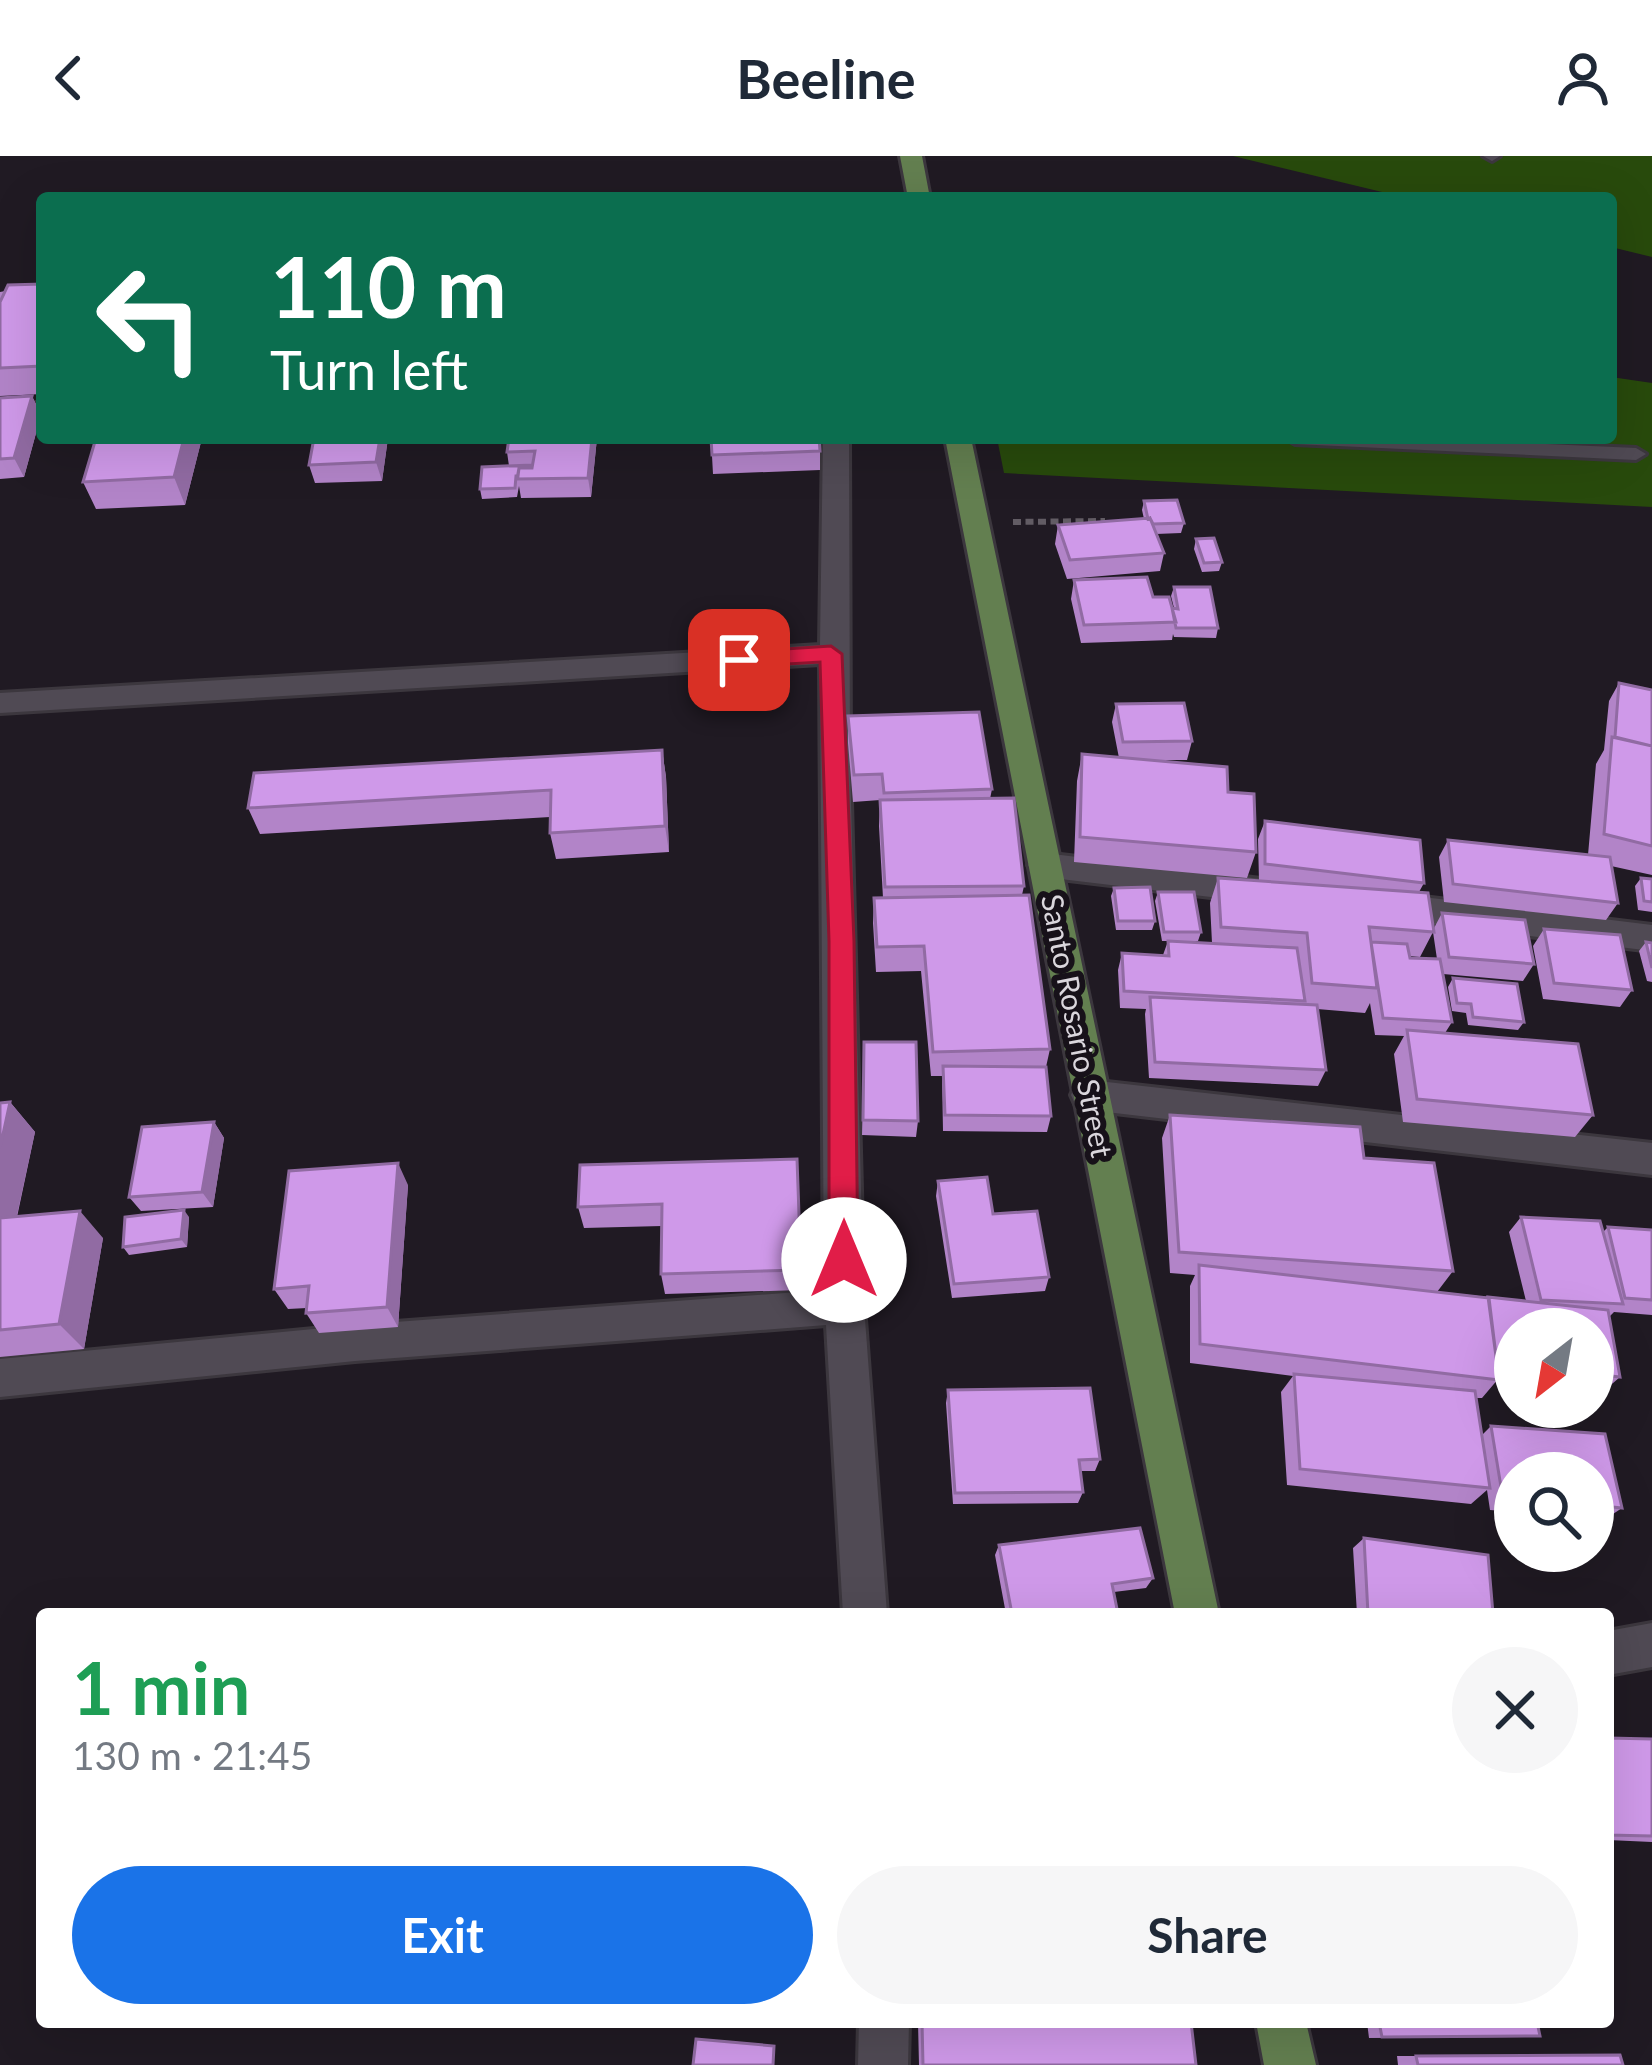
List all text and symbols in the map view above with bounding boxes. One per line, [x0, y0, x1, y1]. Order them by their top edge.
icon: back [36, 45, 102, 111]
icon: person [1550, 45, 1616, 111]
text: Beeline [736, 46, 916, 111]
text: 110 m [270, 235, 507, 336]
icon: left [72, 240, 228, 396]
text: Turn left [270, 337, 468, 402]
pin [688, 609, 790, 711]
icon: arrive [706, 627, 772, 693]
street label: Santo Rosario Street [1035, 891, 1121, 1161]
position arrow [781, 1197, 907, 1323]
north arrow [1494, 1308, 1614, 1428]
map controls [1494, 1308, 1614, 1572]
button: search [1494, 1452, 1614, 1572]
text: 1 min [72, 1644, 250, 1730]
button: close [1452, 1647, 1578, 1773]
text: 130 m · 21:45 [72, 1732, 312, 1778]
button: Exit [72, 1866, 813, 2004]
button: Share [837, 1866, 1578, 2004]

